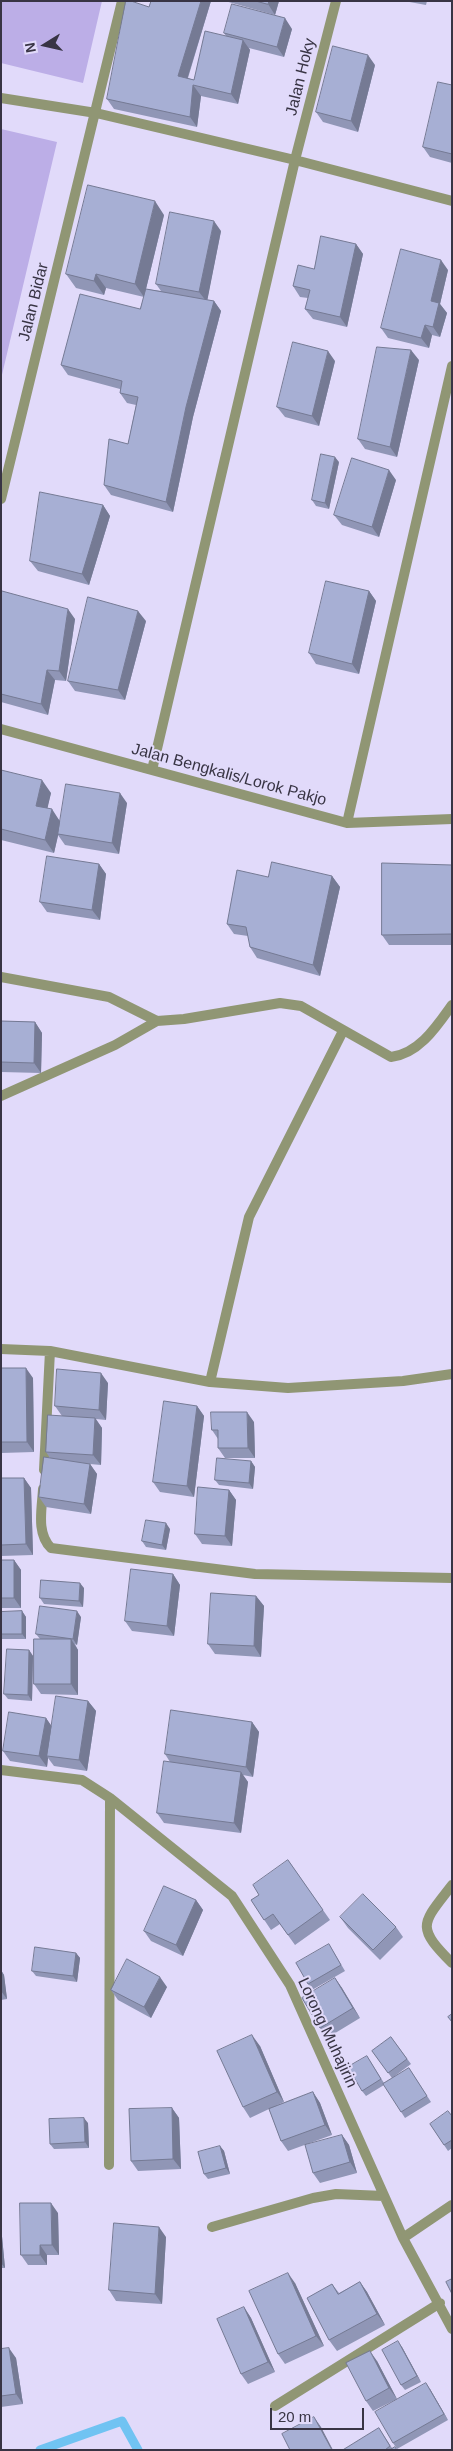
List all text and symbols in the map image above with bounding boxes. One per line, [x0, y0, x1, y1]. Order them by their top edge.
north arrow [20, 20, 70, 70]
street label: Jalan Hoky [282, 36, 320, 118]
text: N [21, 41, 39, 54]
street label: Jalan Bidar [15, 261, 53, 343]
street label: Jalan Bengkalis/Lorok Pakjo [129, 740, 329, 810]
street label: Lorong Muhajirin [293, 1975, 361, 2091]
scale bar [273, 2398, 367, 2430]
text: 20 m [278, 2408, 311, 2425]

